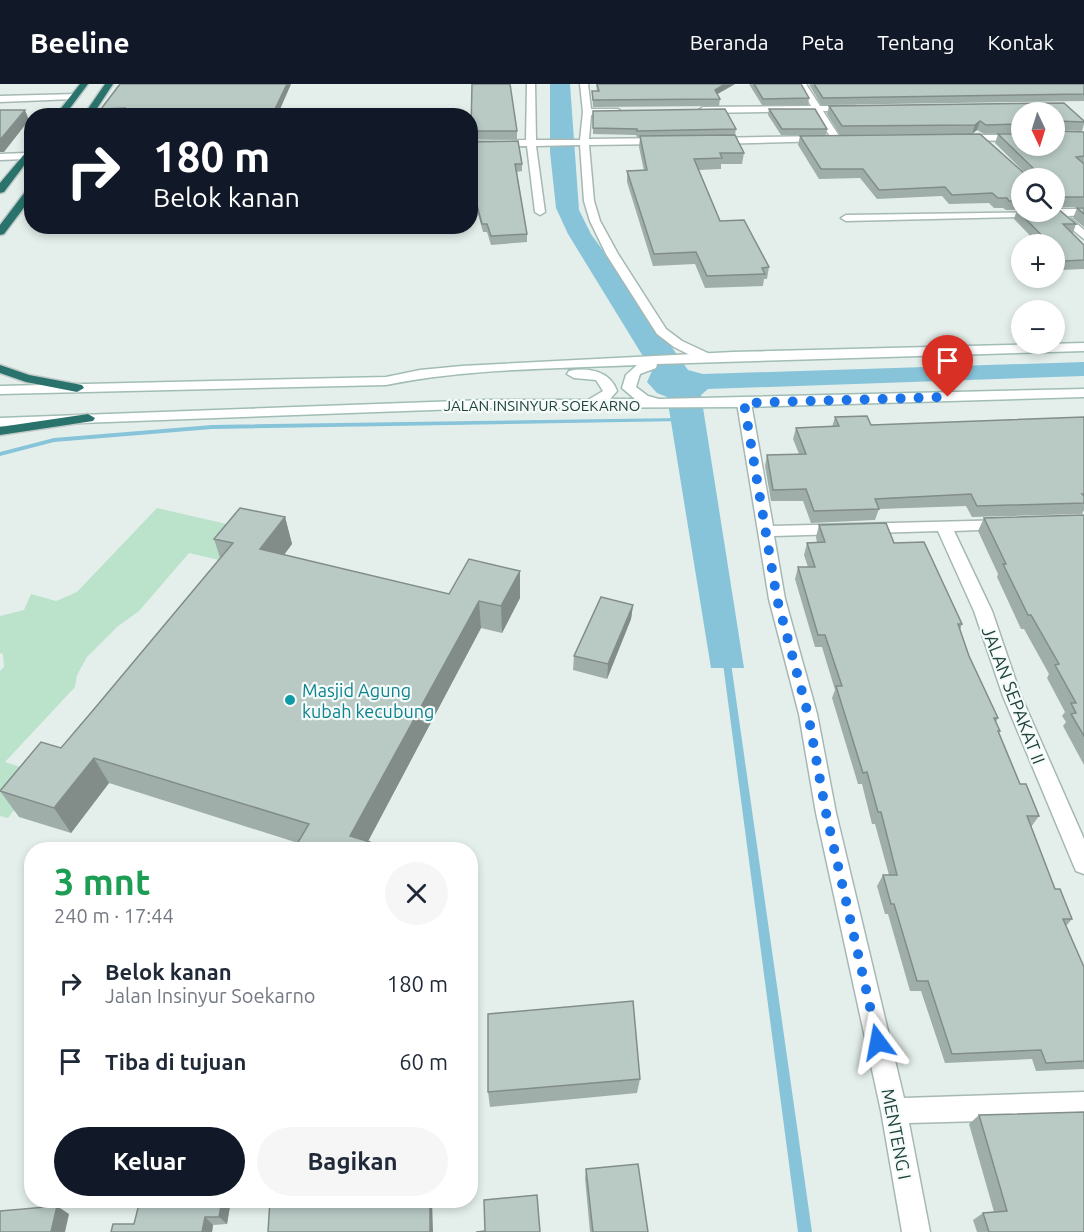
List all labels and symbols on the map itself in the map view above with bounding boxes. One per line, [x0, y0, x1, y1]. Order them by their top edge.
north arrow [1011, 102, 1065, 156]
pin [922, 335, 973, 397]
street label: JALAN INSINYUR SOEKARNO [444, 397, 640, 414]
street label: JALAN SEPAKAT II [979, 623, 1049, 767]
place label: Masjid Agung kubah kecubung [302, 680, 434, 721]
marker: Masjid Agung kubah kecubung [283, 693, 297, 707]
position arrow [846, 1010, 910, 1074]
street label: MENTENG I [878, 1087, 916, 1181]

